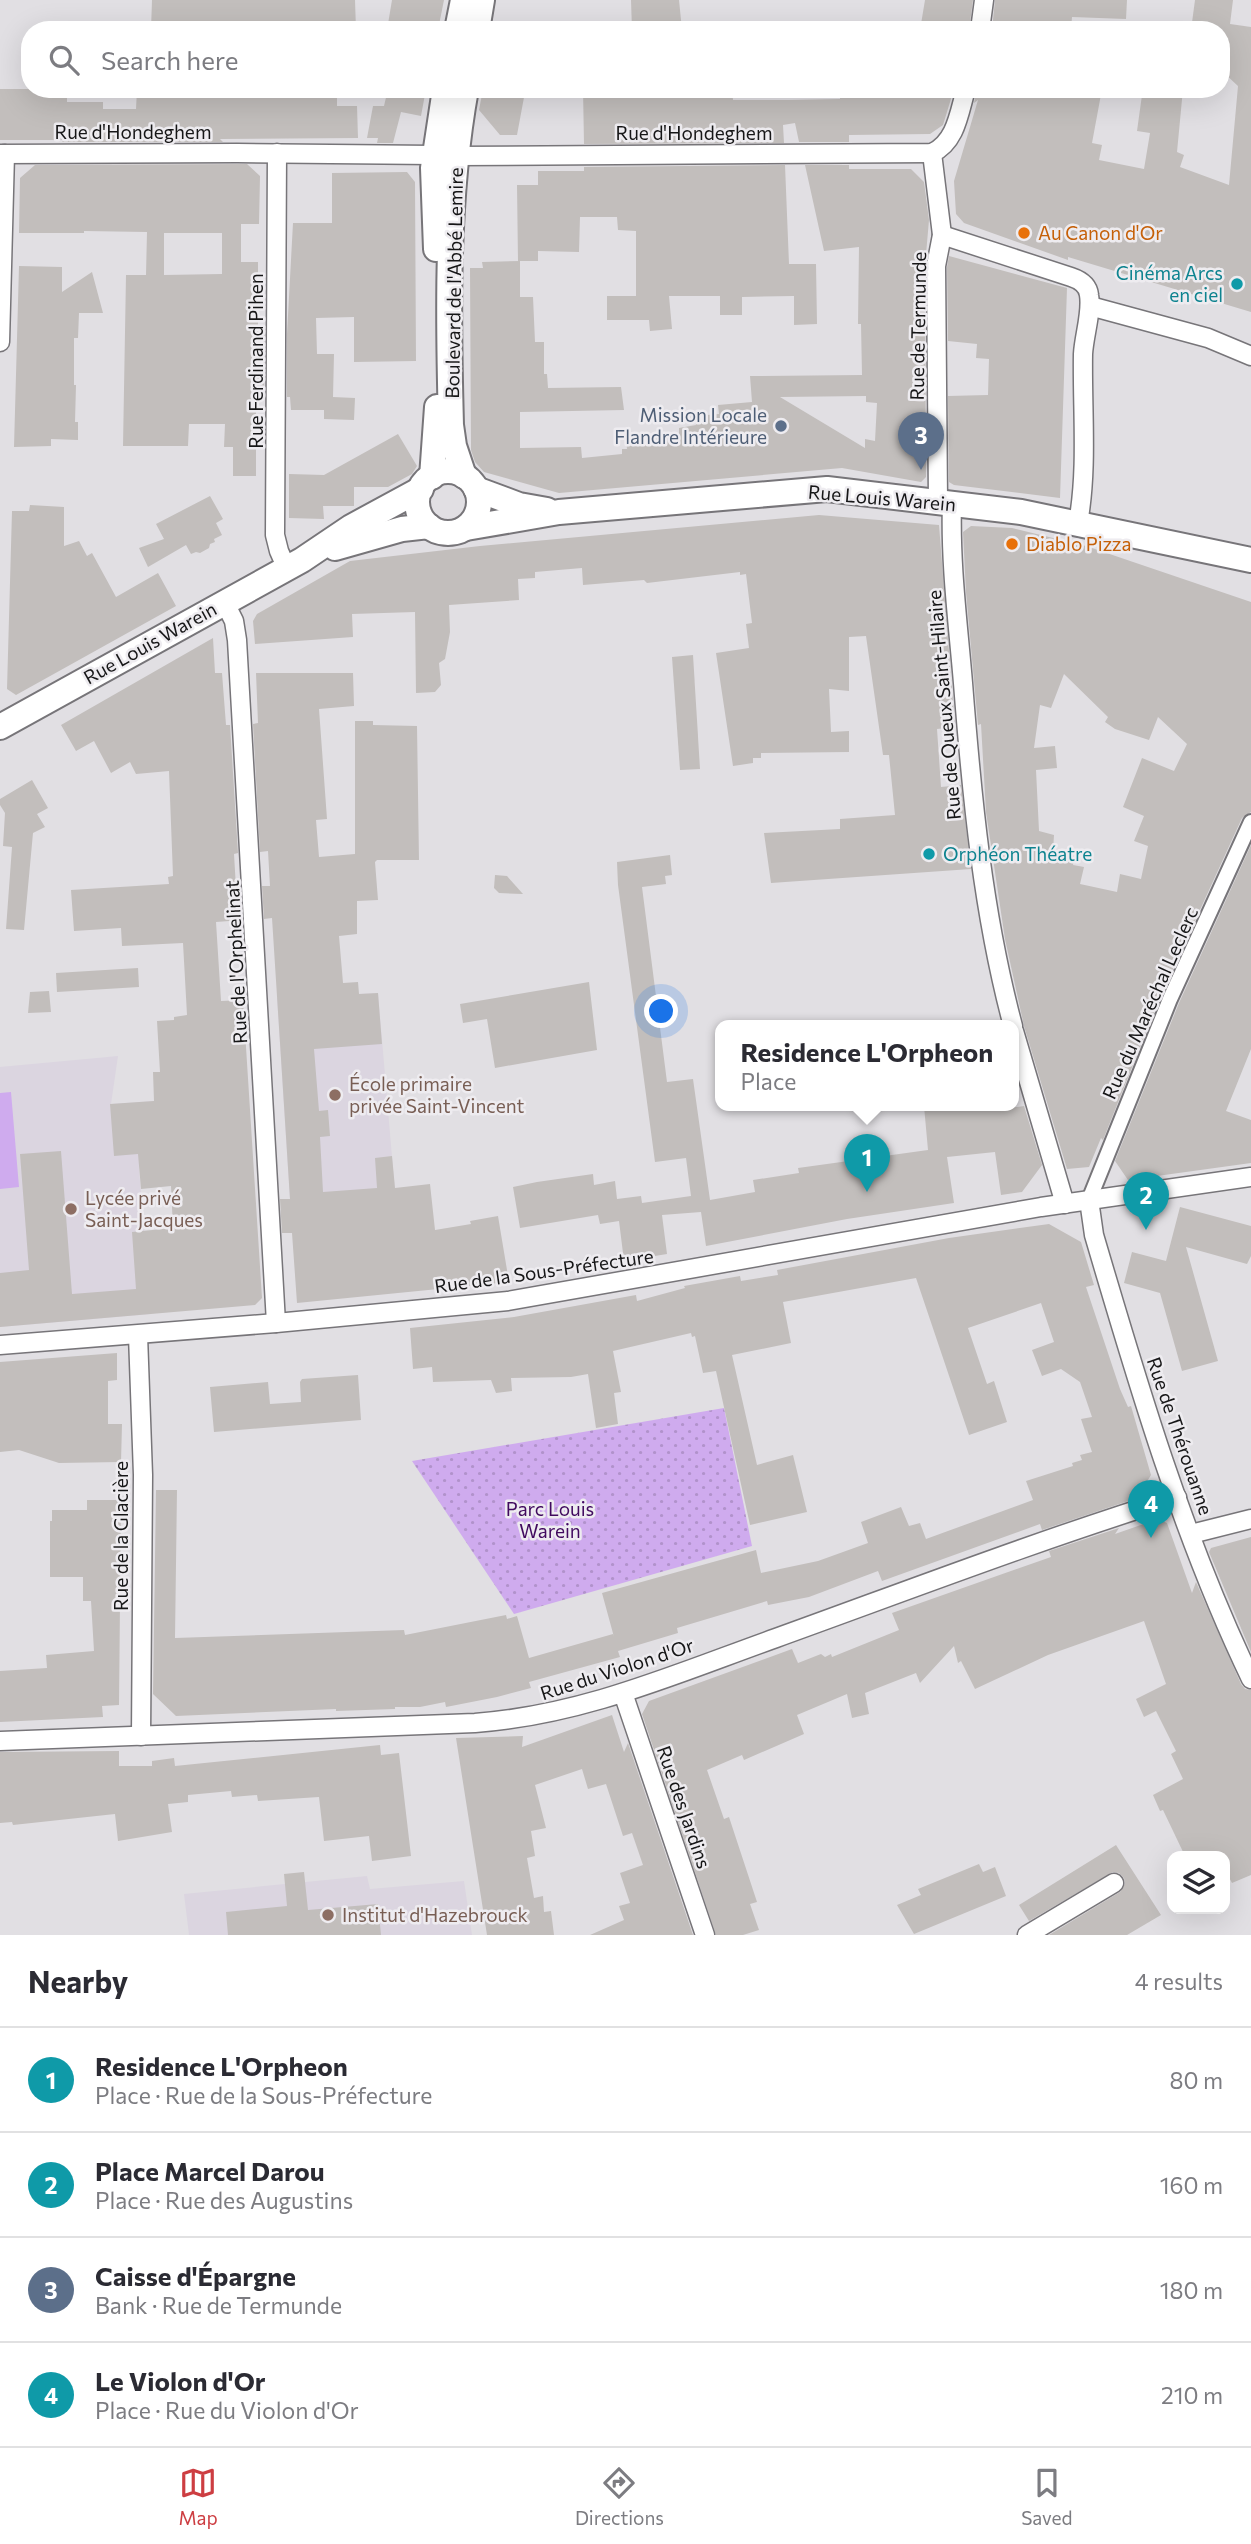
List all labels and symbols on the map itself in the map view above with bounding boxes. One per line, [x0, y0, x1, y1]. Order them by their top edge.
street label: Rue d'Hondeghem [55, 120, 211, 143]
street label: Rue d'Hondeghem [616, 121, 772, 144]
street label: Boulevard de l'Abbé Lemire [440, 167, 467, 399]
place label: Au Canon d'Or [1038, 221, 1163, 244]
marker: Au Canon d'Or [1016, 225, 1032, 241]
street label: Rue de Termunde [905, 251, 930, 401]
place label: Cinéma Arcs en ciel [1116, 261, 1223, 306]
street label: Rue Ferdinand Pihen [244, 273, 267, 449]
marker: Cinéma Arcs en ciel [1229, 276, 1245, 292]
place label: Mission Locale Flandre Intérieure [614, 403, 767, 448]
pin: 3 [898, 412, 944, 470]
marker: Mission Locale Flandre Intérieure [773, 418, 789, 434]
street label: Rue Louis Warein [807, 480, 957, 515]
place label: Diablo Pizza [1026, 532, 1132, 555]
marker: Diablo Pizza [1004, 536, 1020, 552]
street label: Rue de Queux Saint-Hilaire [922, 589, 965, 821]
street label: Rue Louis Warein [79, 597, 220, 689]
place label: Orphéon Théatre [943, 842, 1092, 865]
marker: Orphéon Théatre [921, 846, 937, 862]
street label: Rue de l'Orphelinat [220, 879, 251, 1044]
street label: Rue du Maréchal Leclerc [1097, 903, 1202, 1102]
your location [644, 994, 678, 1028]
place label: École primaire privée Saint-Vincent [349, 1072, 525, 1117]
marker: École primaire privée Saint-Vincent [327, 1087, 343, 1103]
pin: 1 [844, 1134, 890, 1192]
pin: 2 [1123, 1172, 1169, 1230]
place label: Lycée privé Saint-Jacques [85, 1186, 203, 1231]
marker: Lycée privé Saint-Jacques [63, 1201, 79, 1217]
street label: Rue de la Sous-Préfecture [433, 1244, 655, 1297]
street label: Rue de Thérouanne [1143, 1354, 1218, 1518]
street label: Rue de la Glacière [109, 1461, 132, 1611]
pin: 4 [1128, 1480, 1174, 1538]
park label: Parc Louis Warein [506, 1497, 594, 1542]
street label: Rue du Violon d'Or [537, 1633, 697, 1704]
street label: Rue des Jardins [653, 1742, 716, 1871]
place label: Institut d'Hazebrouck [342, 1903, 528, 1926]
marker: Institut d'Hazebrouck [320, 1907, 336, 1923]

